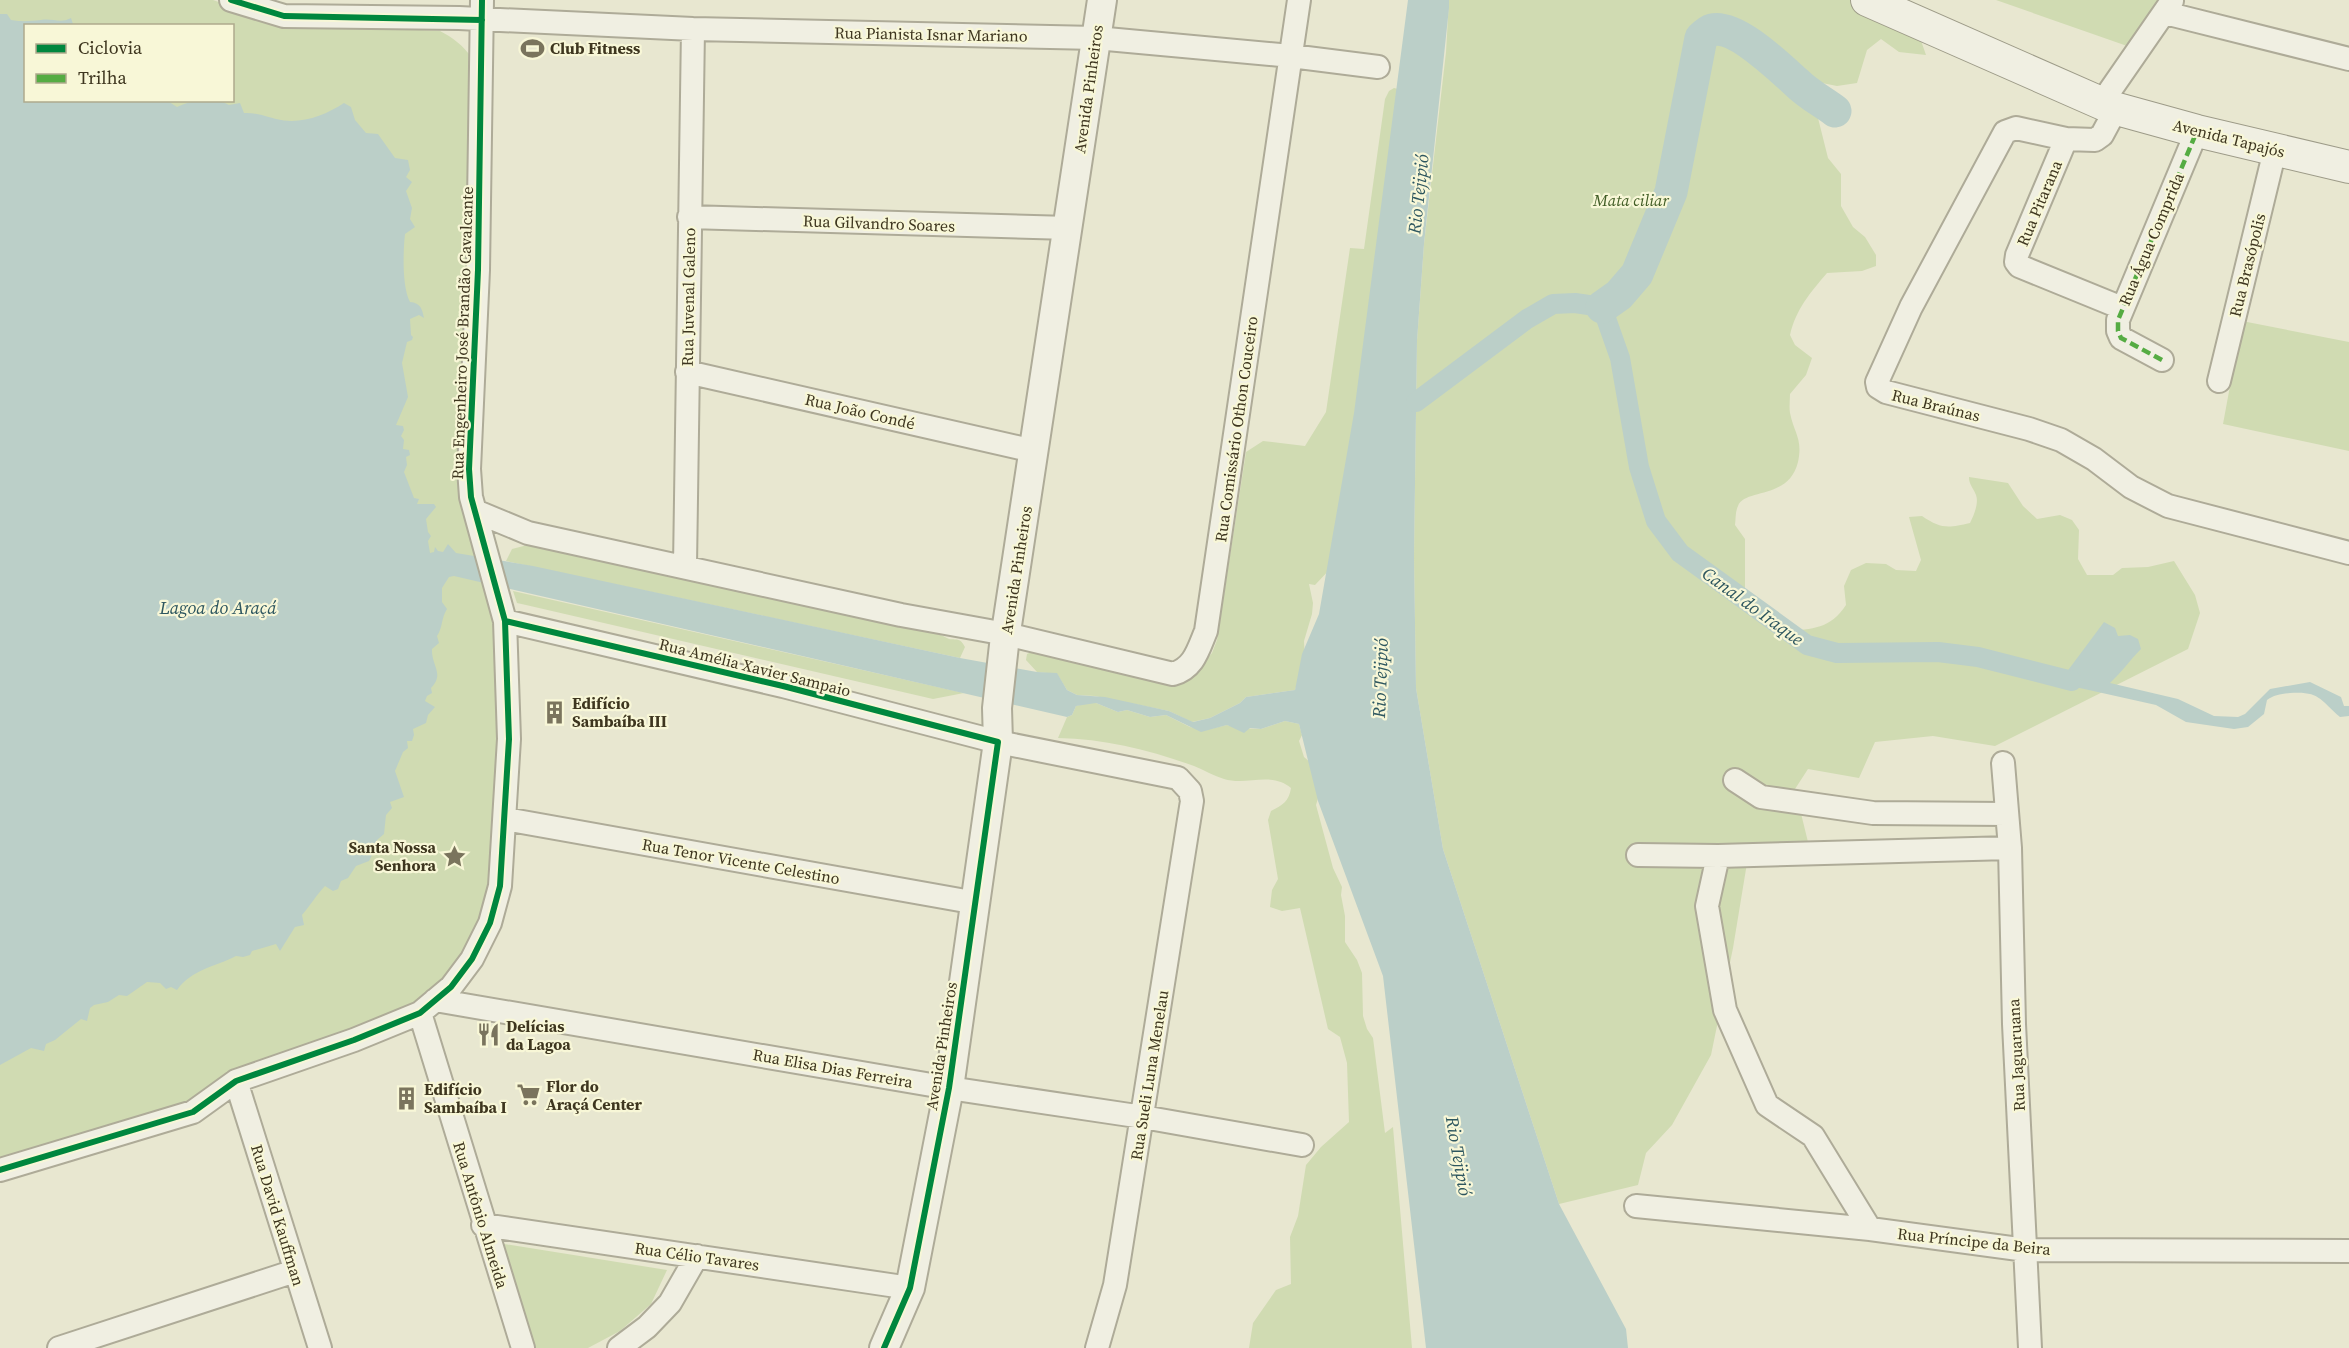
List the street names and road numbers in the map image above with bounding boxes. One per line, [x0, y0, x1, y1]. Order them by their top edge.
street label: Rua Pianista Isnar Mariano [834, 21, 1028, 47]
street label: Avenida Pinheiros [1068, 23, 1108, 155]
street label: Avenida Tapajós [2171, 113, 2287, 163]
street label: Rua Pitarana [2011, 156, 2067, 249]
street label: Rua Água Comprida [2113, 168, 2189, 309]
street label: Rua Engenheiro José Brandão Cavalcante [446, 186, 478, 480]
street label: Rua Gilvandro Soares [803, 209, 956, 237]
street label: Rua Brasópolis [2223, 211, 2271, 319]
street label: Rua Juvenal Galeno [676, 227, 700, 367]
street label: Rua Comissário Othon Couceiro [1209, 314, 1263, 543]
street label: Rua Braúnas [1890, 383, 1983, 427]
street label: Rua João Condé [803, 388, 917, 434]
street label: Avenida Pinheiros [995, 504, 1037, 636]
street label: Rua Amélia Xavier Sampaio [657, 632, 853, 702]
street label: Rua Tenor Vicente Celestino [640, 833, 842, 889]
street label: Avenida Pinheiros [920, 980, 962, 1112]
street label: Rua Sueli Luna Menelau [1125, 988, 1173, 1162]
street label: Rua Jaguaruana [2002, 997, 2030, 1112]
street label: Rua Elisa Dias Ferreira [751, 1043, 916, 1093]
street label: Rua Antônio Almeida [448, 1139, 514, 1292]
street label: Rua David Kauffman [246, 1142, 310, 1289]
street label: Rua Príncipe da Beira [1896, 1222, 2053, 1260]
street label: Rua Célio Tavares [633, 1236, 761, 1276]

